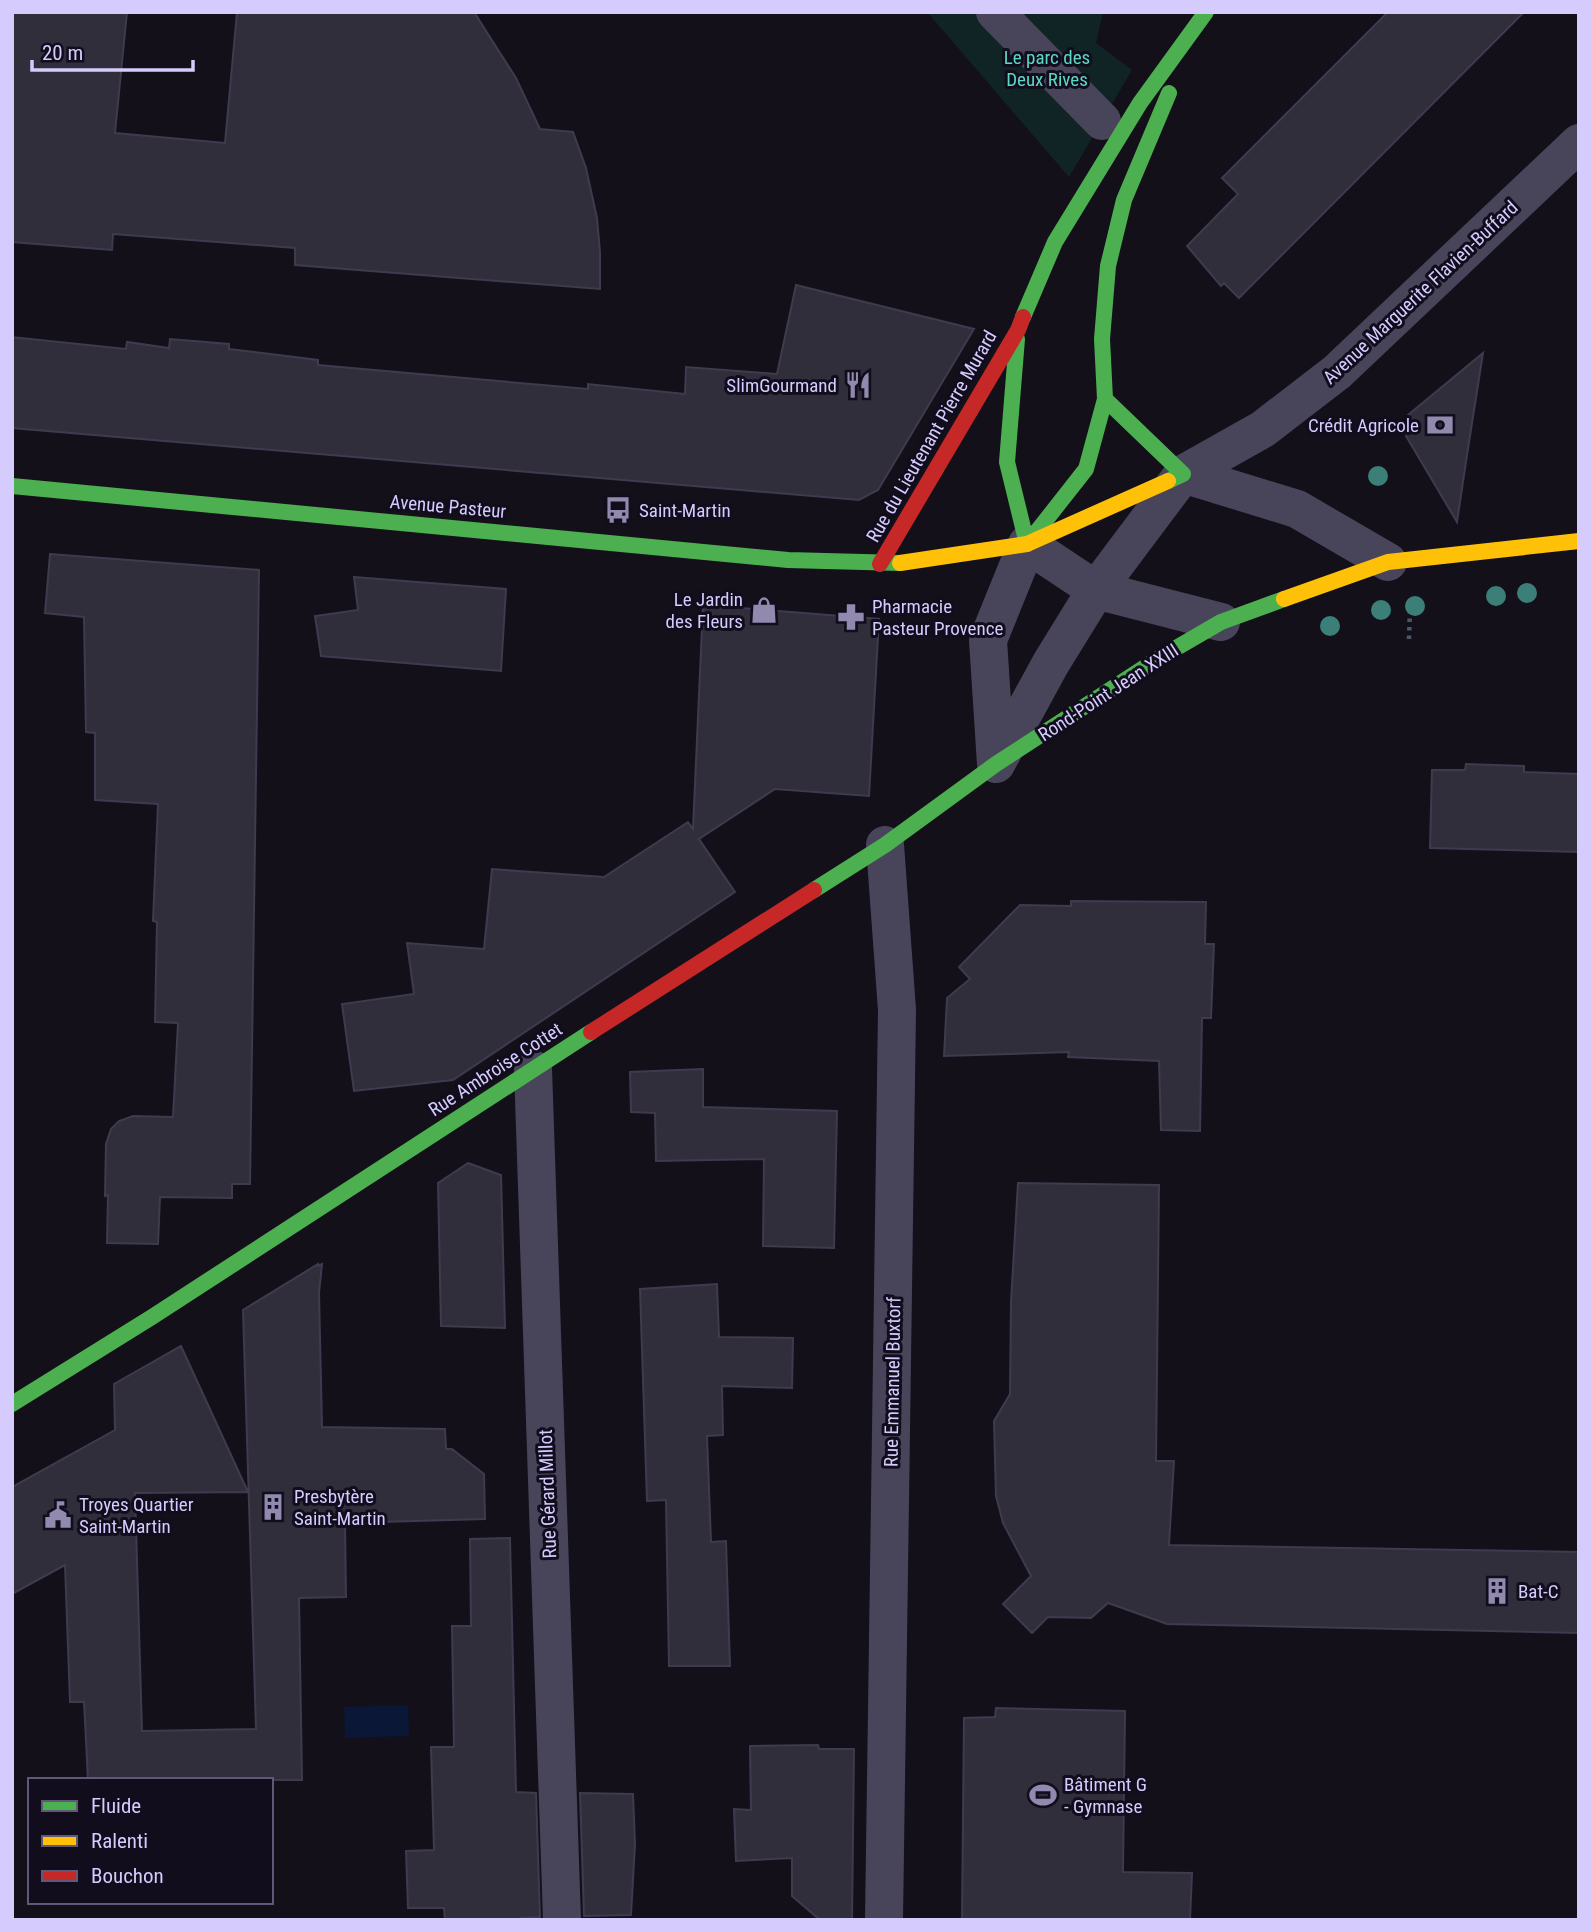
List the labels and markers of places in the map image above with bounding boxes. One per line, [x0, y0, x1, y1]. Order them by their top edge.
restaurant icon: SlimGourmand [843, 370, 873, 400]
place label: SlimGourmand [726, 374, 837, 397]
bank icon: Crédit Agricole [1425, 410, 1455, 440]
place label: Crédit Agricole [1308, 414, 1419, 437]
bus stop icon: Saint-Martin [603, 495, 633, 525]
place label: Saint-Martin [639, 499, 731, 522]
place label: Le Jardin des Fleurs [666, 588, 743, 633]
shop icon: Le Jardin des Fleurs [749, 595, 779, 625]
place label: Pharmacie Pasteur Provence [872, 595, 1003, 640]
pharmacy icon: Pharmacie Pasteur Provence [836, 602, 866, 632]
place label: Presbytère Saint-Martin [294, 1485, 386, 1530]
building icon: Presbytère Saint-Martin [258, 1492, 288, 1522]
place label: Troyes Quartier Saint-Martin [79, 1493, 194, 1538]
public building icon: Troyes Quartier Saint-Martin [43, 1500, 73, 1530]
building icon: Bat-C [1482, 1576, 1512, 1606]
place label: Bat-C [1518, 1580, 1559, 1603]
place label: Bâtiment G - Gymnase [1064, 1773, 1147, 1818]
sports icon: Bâtiment G - Gymnase [1028, 1780, 1058, 1810]

